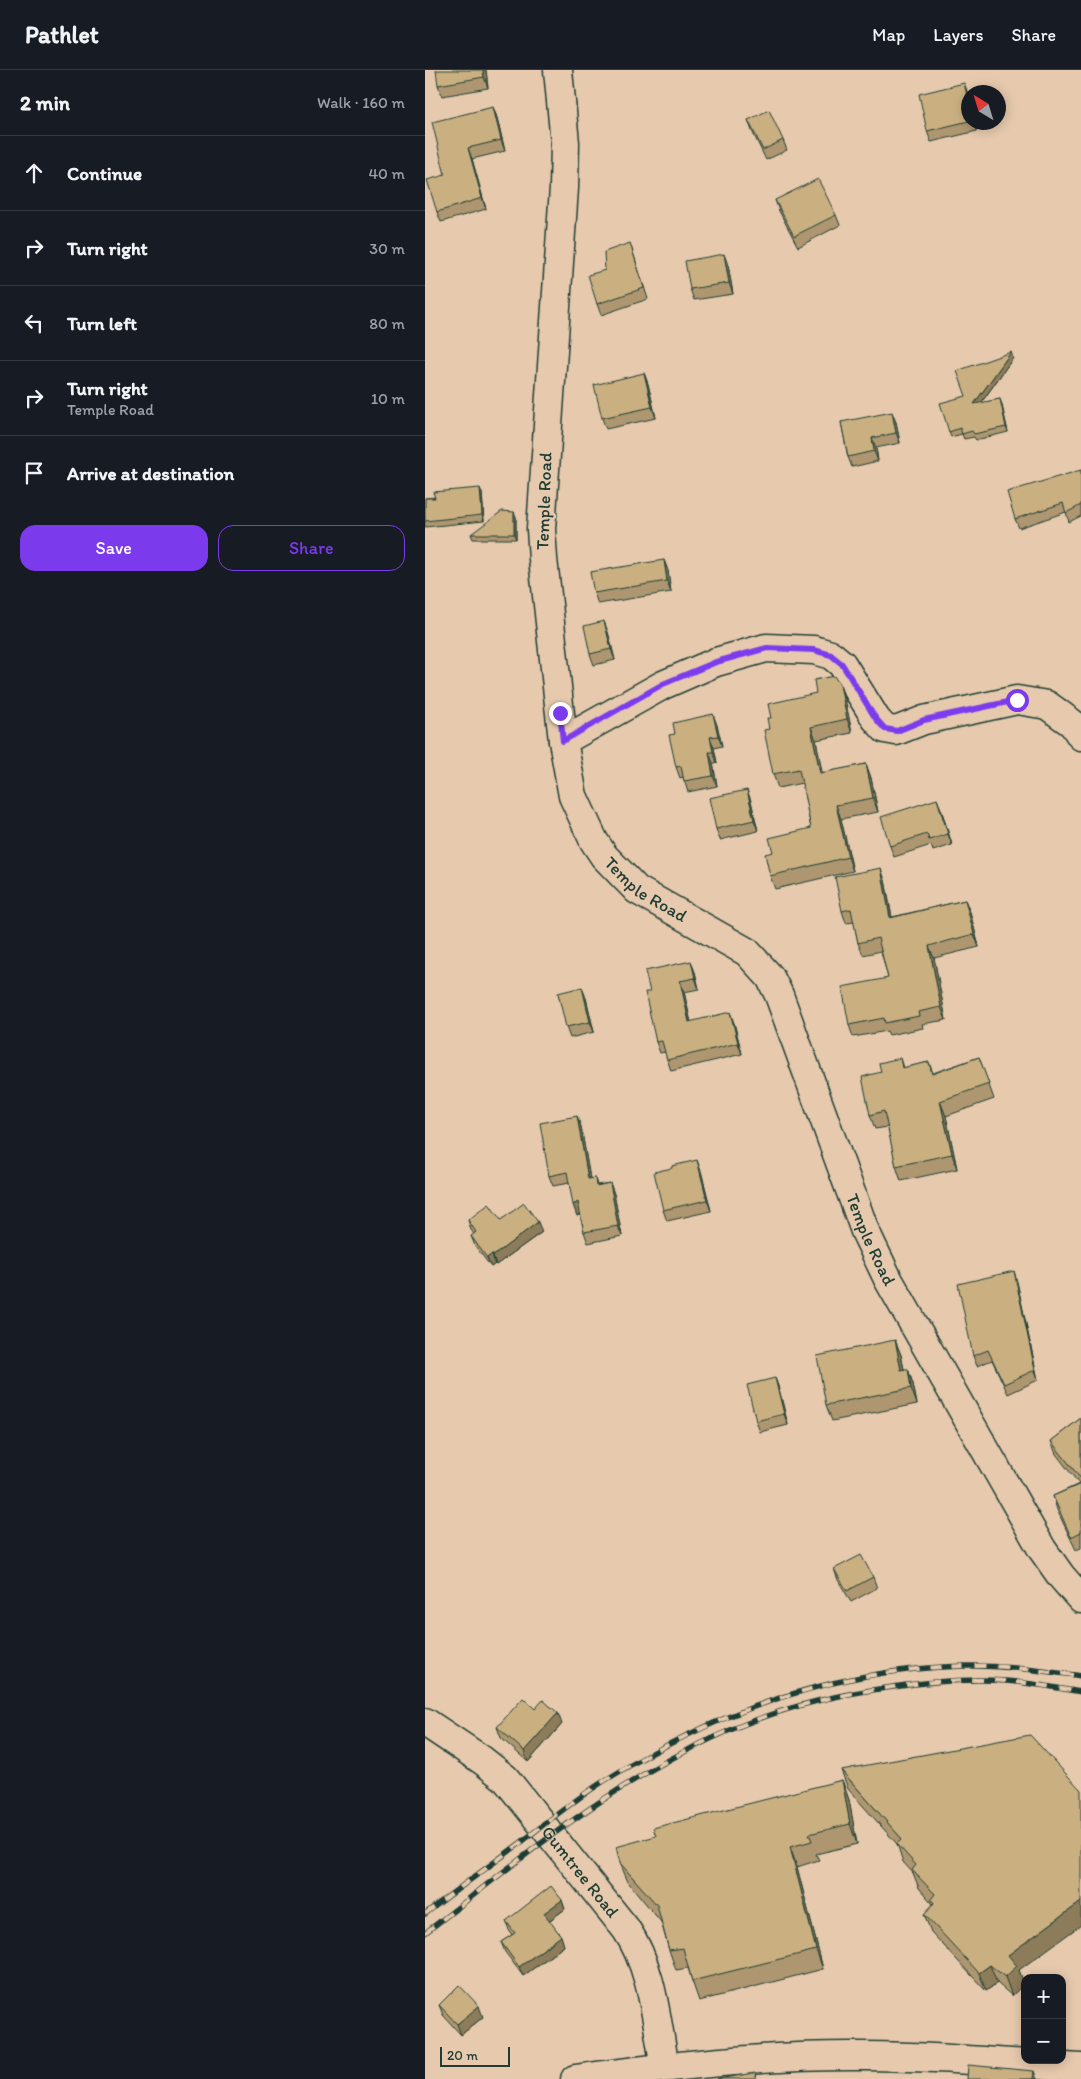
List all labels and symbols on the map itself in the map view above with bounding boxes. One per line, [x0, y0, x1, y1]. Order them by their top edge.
north arrow [961, 85, 1006, 130]
street label: Temple Road [531, 452, 557, 550]
route start [1006, 689, 1029, 712]
route end [549, 702, 572, 725]
street label: Temple Road [600, 852, 691, 927]
street label: Temple Road [841, 1191, 901, 1290]
street label: Gumtree Road [537, 1821, 624, 1922]
scale bar [440, 2044, 510, 2067]

